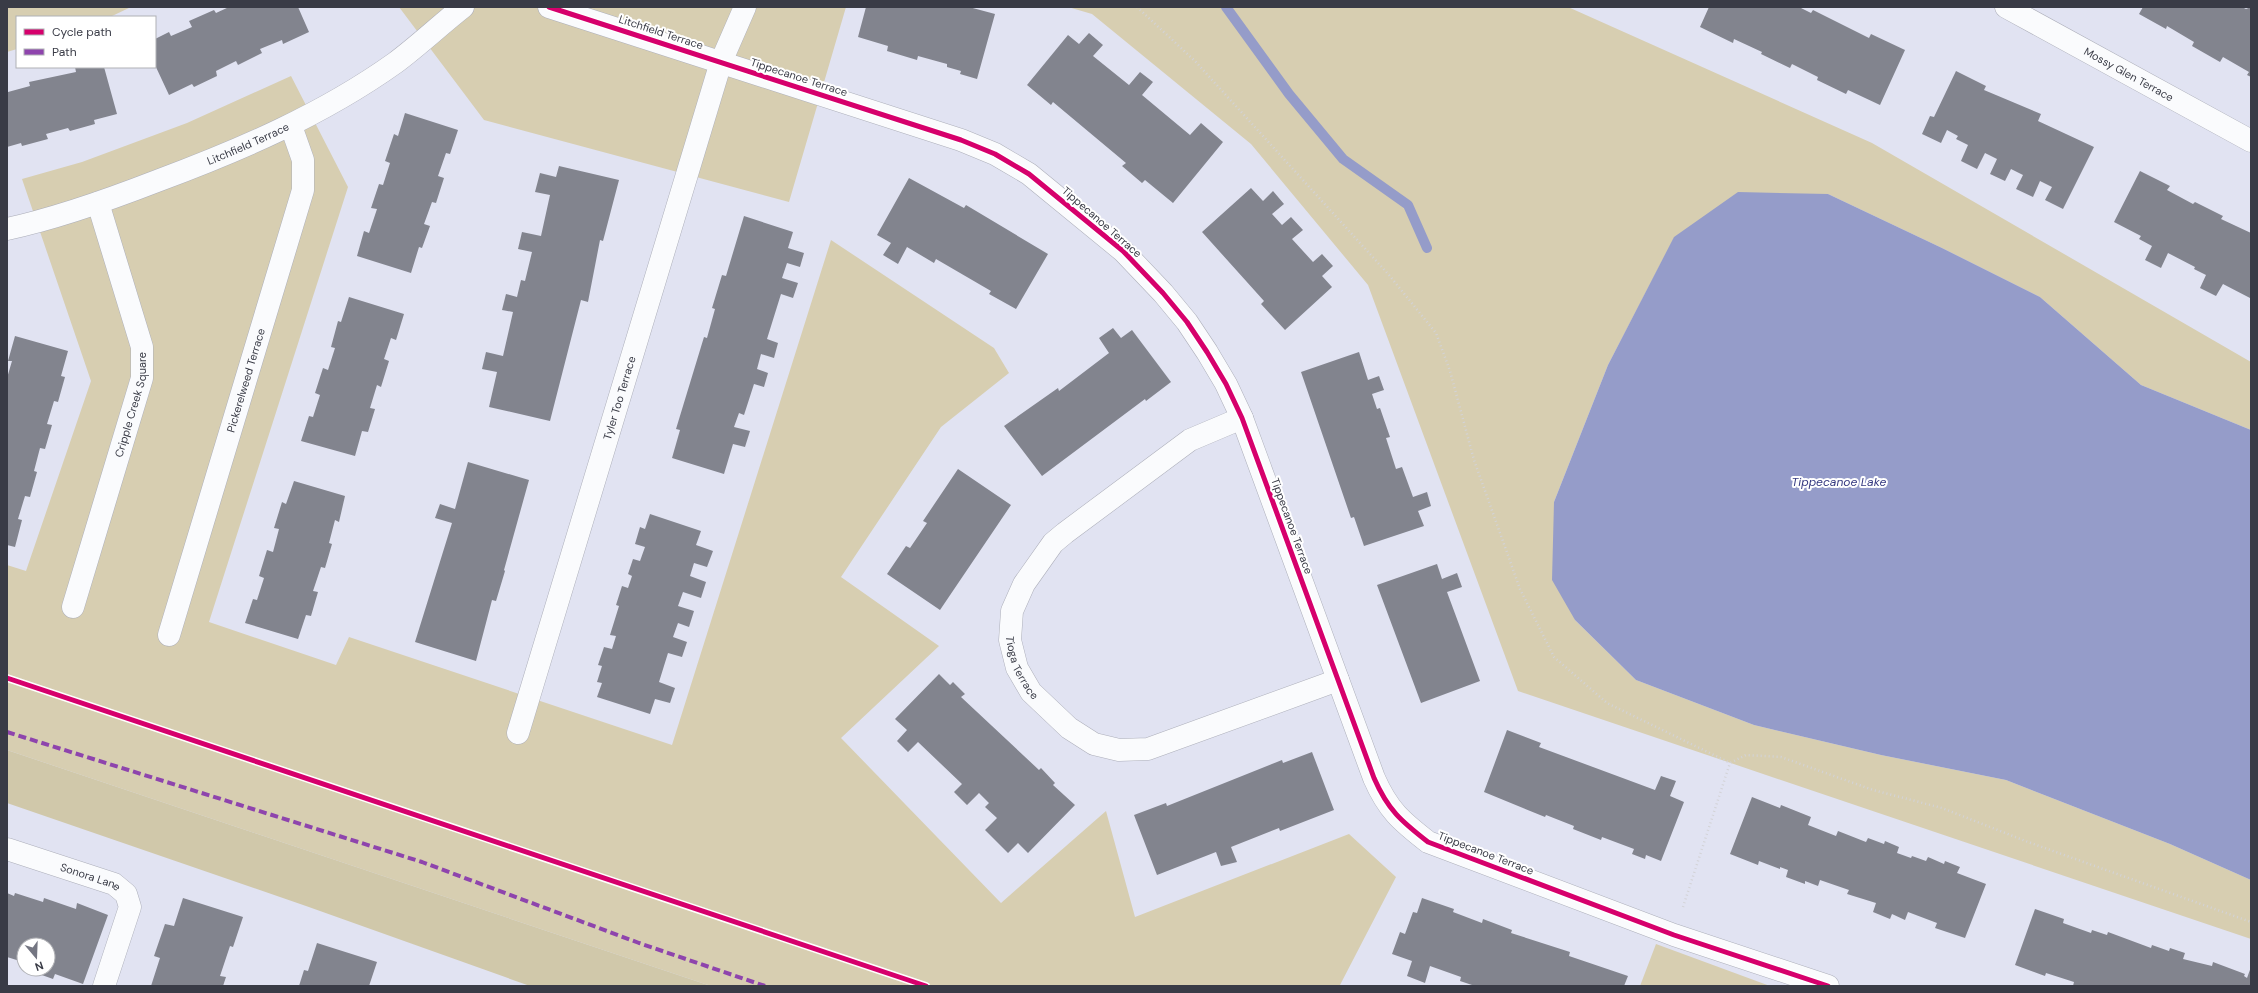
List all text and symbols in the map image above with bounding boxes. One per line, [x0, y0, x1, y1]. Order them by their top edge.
street label: Litchfield Terrace [617, 12, 705, 52]
legend [16, 16, 156, 68]
text: Cycle path [52, 24, 112, 40]
text: Path [52, 44, 77, 60]
street label: Mossy Glen Terrace [2082, 44, 2176, 104]
street label: Tippecanoe Terrace [749, 55, 849, 99]
street label: Litchfield Terrace [205, 119, 291, 168]
street label: Tippecanoe Terrace [1059, 184, 1145, 260]
street label: Pickerelweed Terrace [223, 327, 268, 434]
street label: Cripple Creek Square [112, 352, 149, 459]
street label: Tyler Too Terrace [600, 354, 639, 442]
water label: Tippecanoe Lake [1792, 474, 1887, 490]
street label: Tippecanoe Terrace [1268, 476, 1316, 576]
street label: Tioga Terrace [1003, 636, 1041, 702]
street label: Tippecanoe Terrace [1436, 828, 1536, 878]
street label: Sonora Lane [58, 860, 124, 894]
north arrow [16, 937, 56, 977]
text: N [33, 959, 45, 974]

